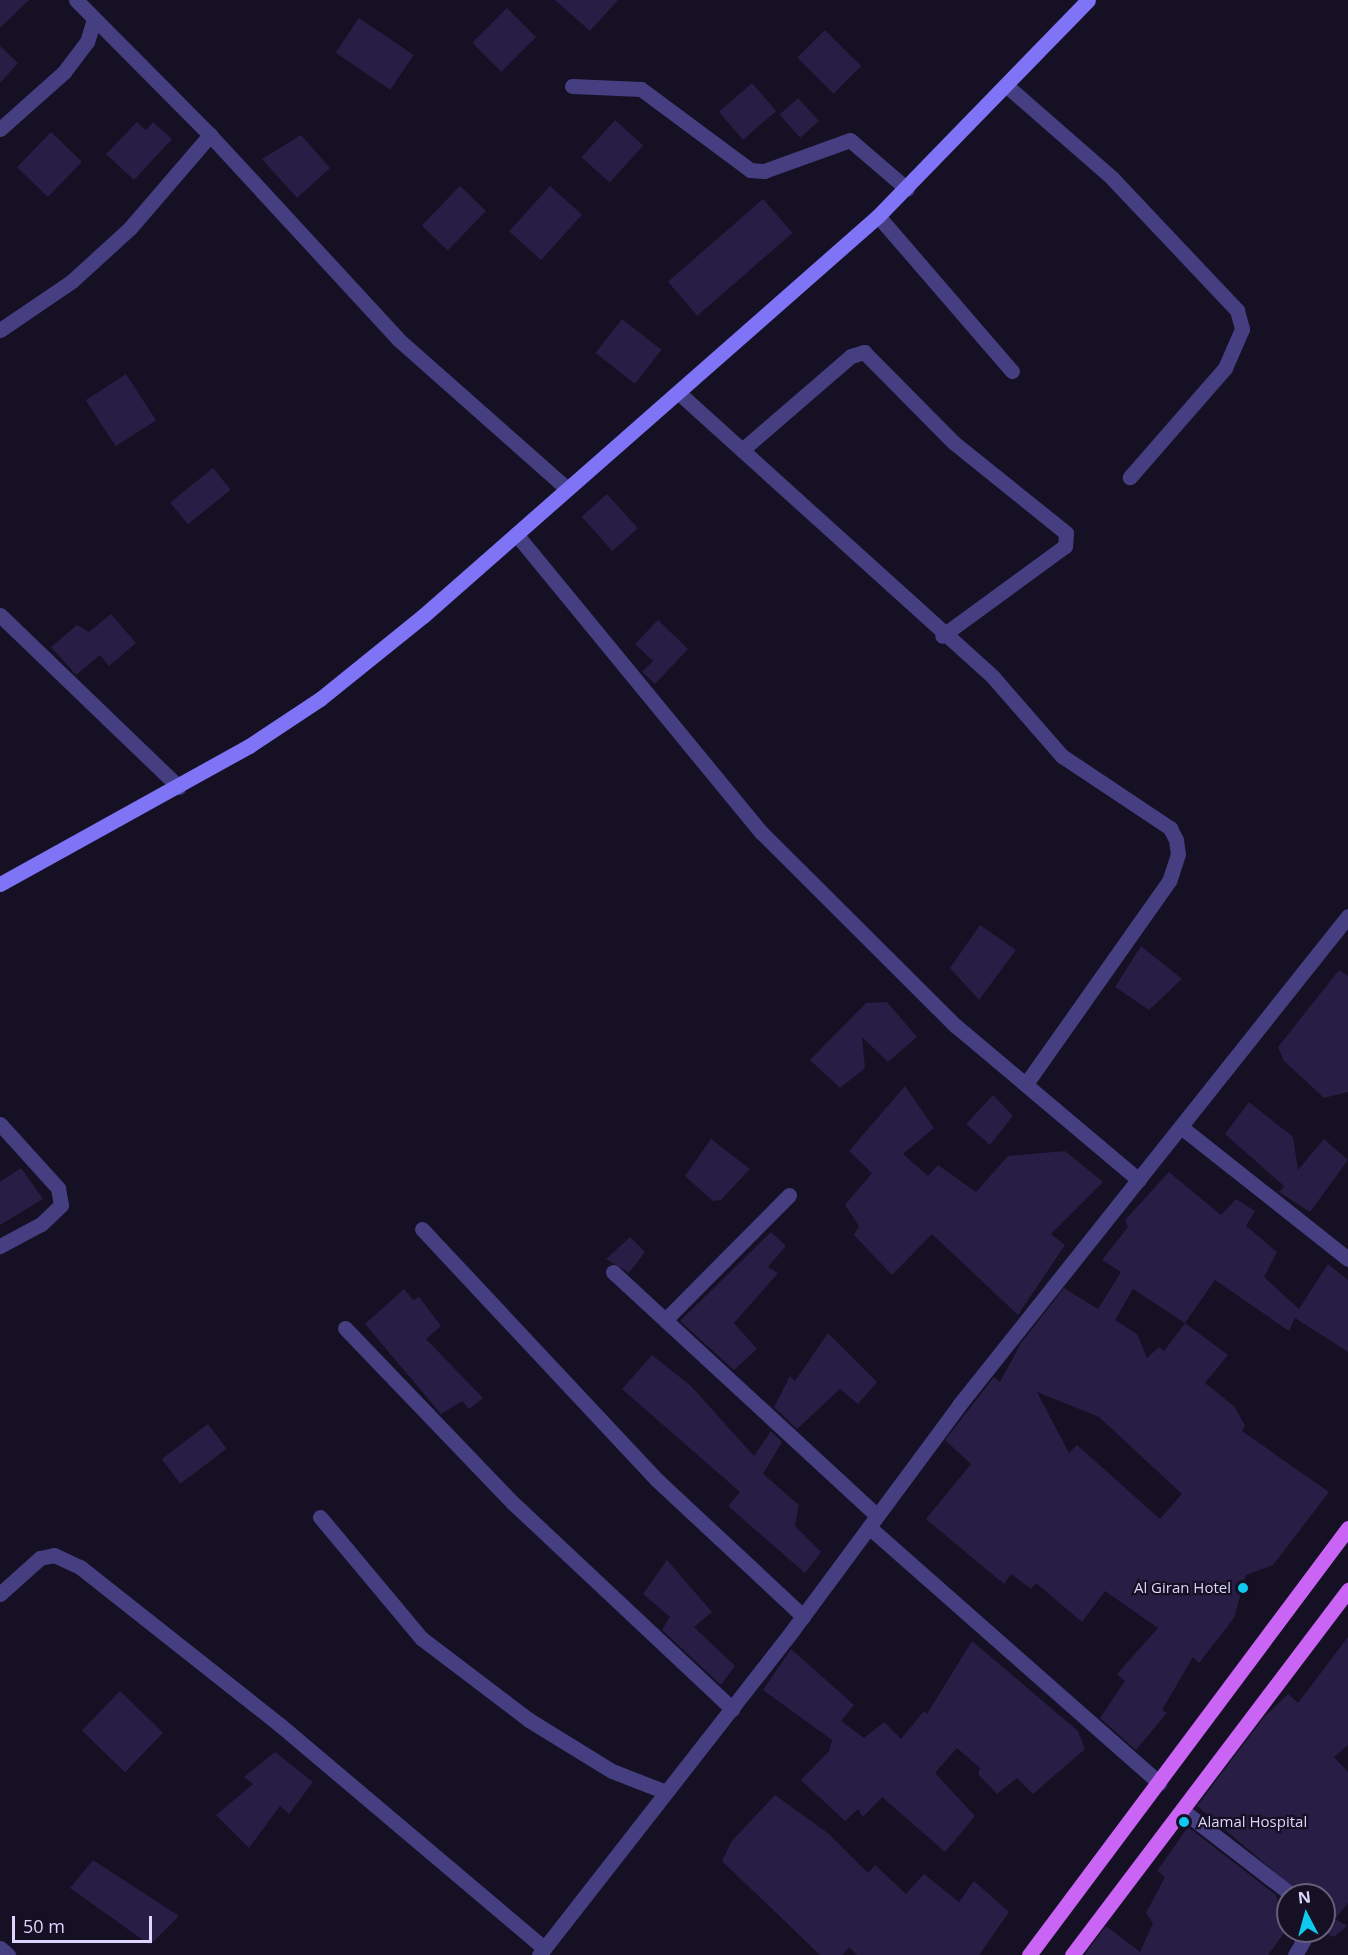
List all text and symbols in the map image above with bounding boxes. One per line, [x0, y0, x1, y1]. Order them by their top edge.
place label: Al Giran Hotel [1134, 1579, 1231, 1597]
marker: Al Giran Hotel [1236, 1581, 1250, 1595]
marker: Alamal Hospital [1175, 1813, 1193, 1831]
place label: Alamal Hospital [1198, 1813, 1307, 1831]
north arrow [1276, 1883, 1336, 1943]
text: N [1297, 1885, 1312, 1909]
scale bar [15, 1904, 154, 1942]
text: 50 m [23, 1914, 65, 1938]

